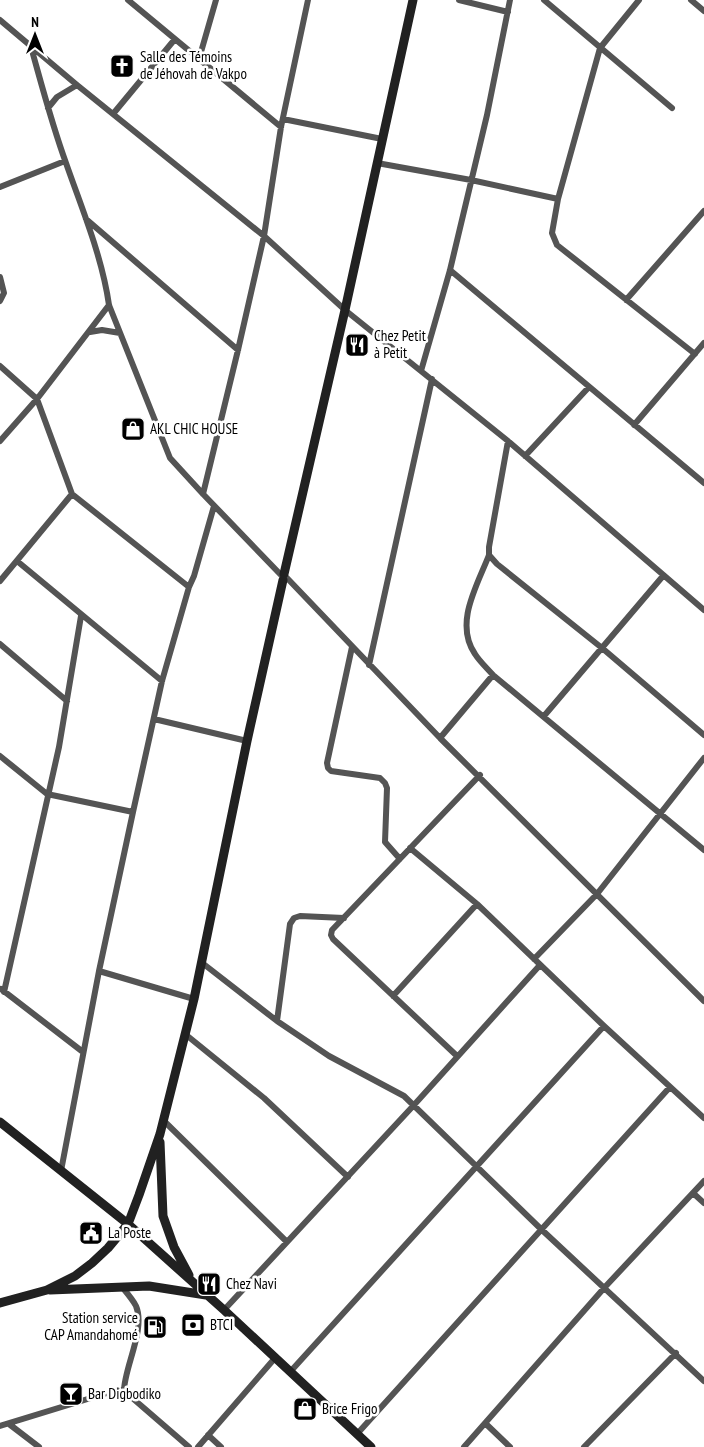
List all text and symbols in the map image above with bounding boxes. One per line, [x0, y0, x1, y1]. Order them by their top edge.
north arrow [10, 10, 60, 60]
text: N [31, 13, 39, 31]
place label: Salle des Témoins de Jéhovah de Vakpo [140, 47, 247, 83]
church icon: Salle des Témoins de Jéhovah de Vakpo [109, 53, 135, 79]
place label: Chez Petit à Petit [374, 326, 426, 362]
restaurant icon: Chez Petit à Petit [344, 332, 370, 358]
shop icon: AKL CHIC HOUSE [120, 416, 146, 442]
place label: AKL CHIC HOUSE [150, 419, 238, 438]
public building icon: La Poste [78, 1220, 104, 1246]
place label: La Poste [108, 1223, 151, 1242]
restaurant icon: Chez Navi [196, 1271, 222, 1297]
place label: Chez Navi [226, 1274, 277, 1293]
place label: Station service CAP Amandahomé [44, 1308, 138, 1344]
bank icon: BTCI [180, 1312, 206, 1338]
fuel station icon: Station service CAP Amandahomé [142, 1314, 168, 1340]
place label: BTCI [210, 1315, 233, 1334]
bar icon: Bar Digbodiko [58, 1381, 84, 1407]
place label: Bar Digbodiko [88, 1384, 161, 1403]
shop icon: Brice Frigo [292, 1396, 318, 1422]
place label: Brice Frigo [322, 1399, 377, 1418]

